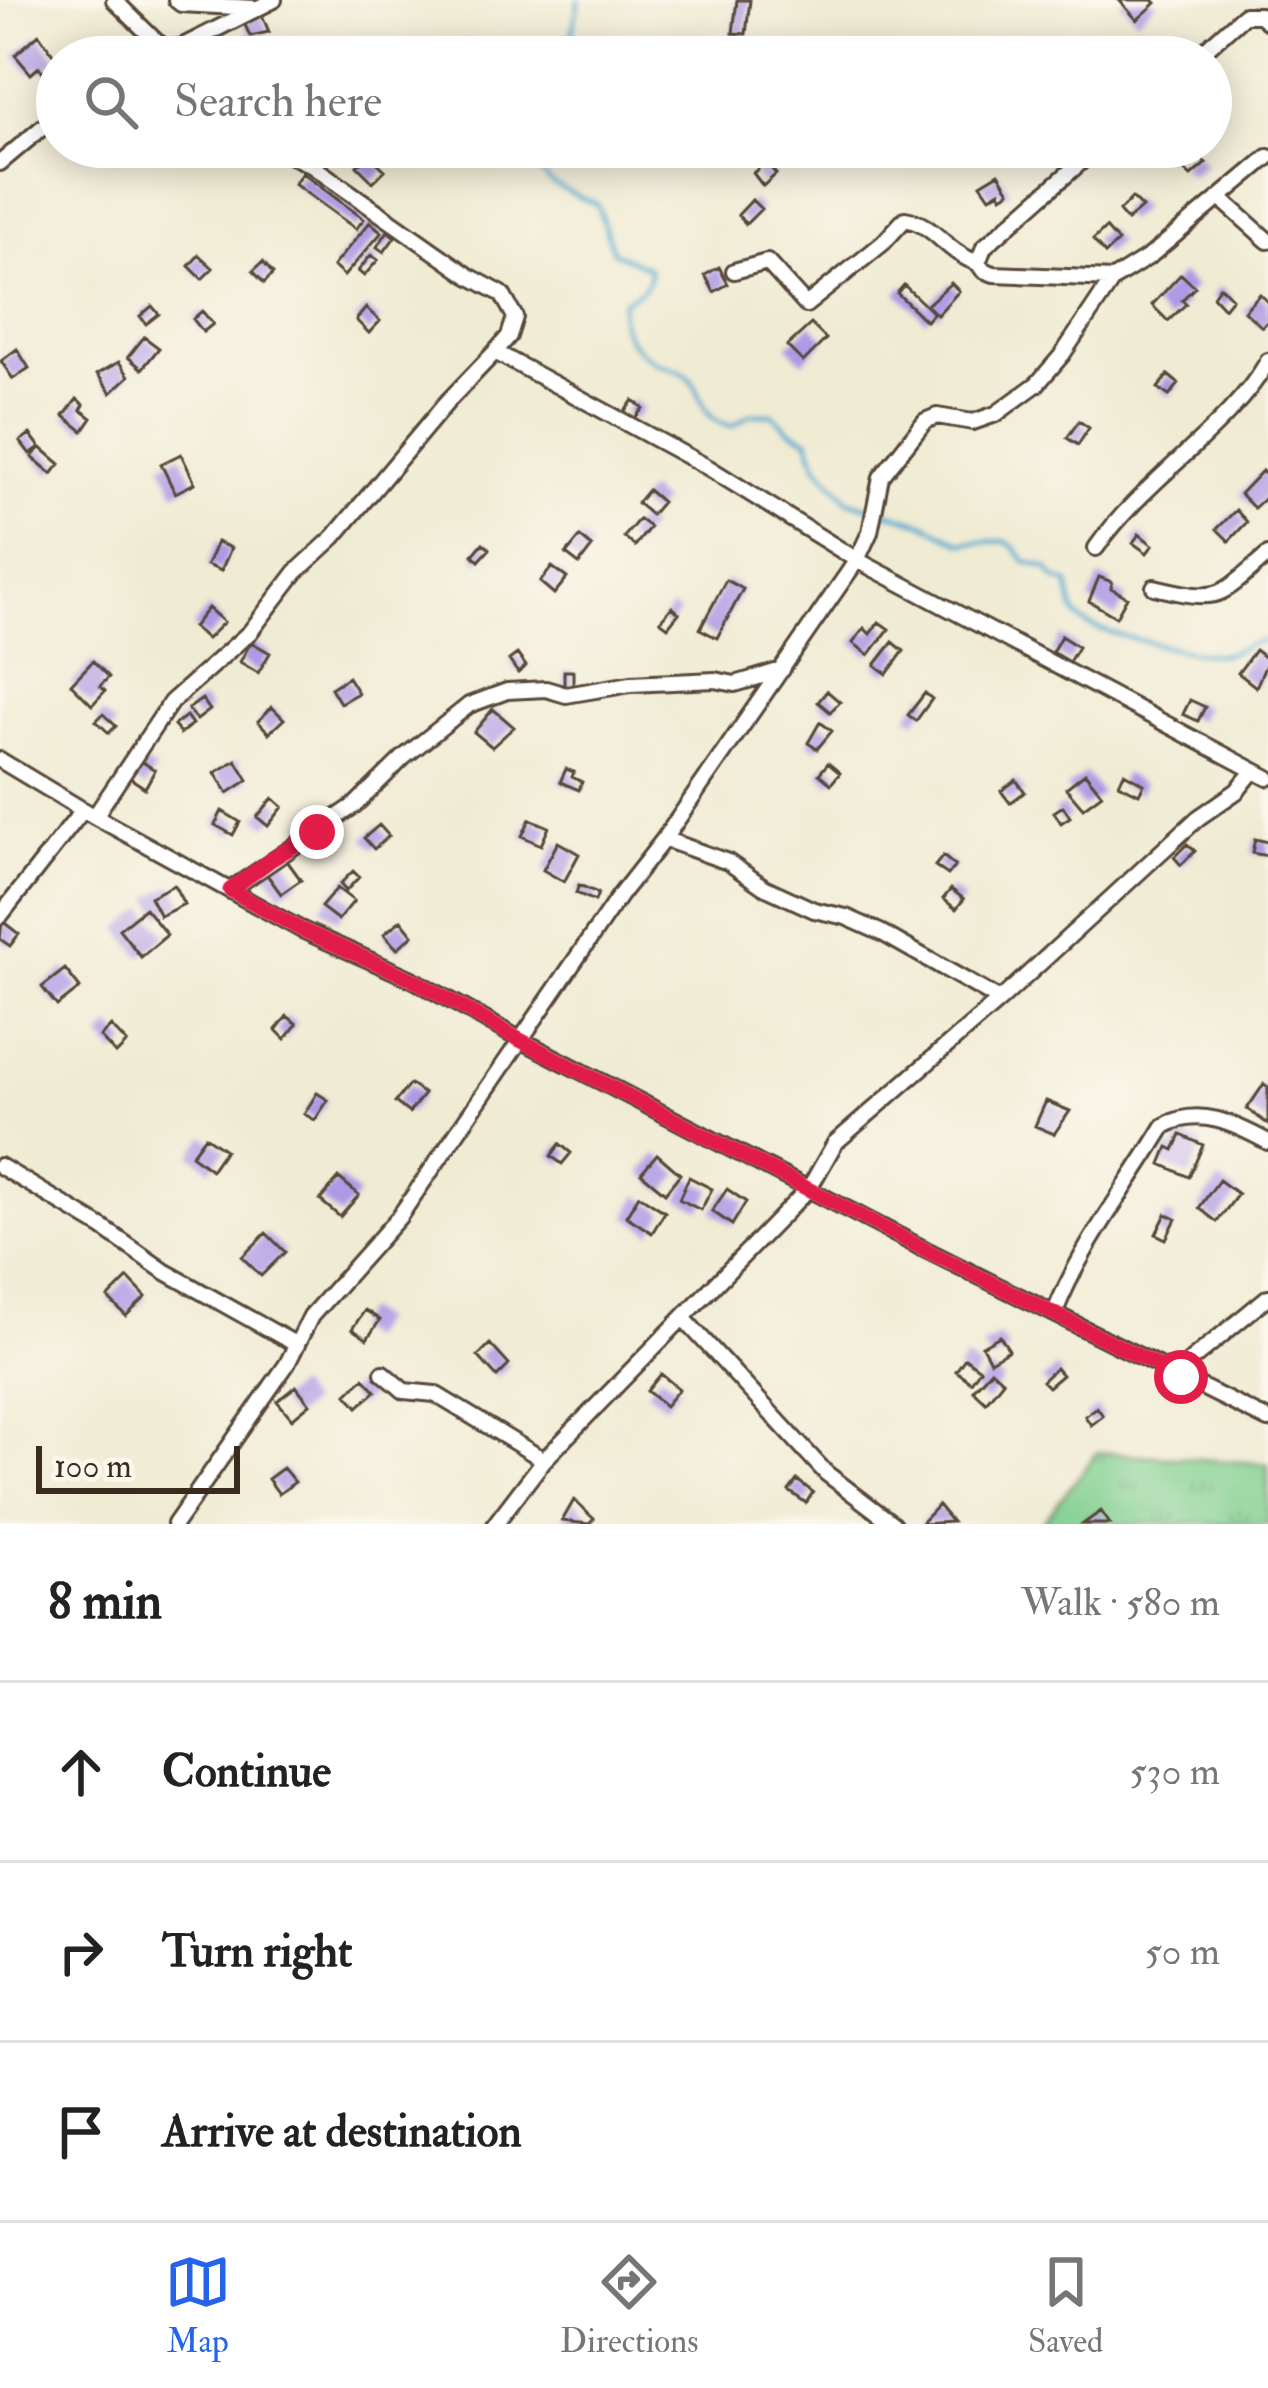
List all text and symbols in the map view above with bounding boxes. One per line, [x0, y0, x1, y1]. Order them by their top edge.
search box [36, 36, 1232, 168]
icon: search [78, 69, 144, 135]
text: Search here [174, 74, 382, 130]
route end [290, 805, 344, 859]
route start [1154, 1350, 1208, 1404]
scale bar [36, 1440, 240, 1493]
text: 100 m [54, 1446, 132, 1487]
text: 8 min [48, 1570, 162, 1634]
text: Walk · 580 m [1021, 1578, 1220, 1627]
icon: ahead [48, 1739, 114, 1805]
text: Continue [162, 1744, 331, 1800]
text: 530 m [1129, 1747, 1220, 1796]
icon: right [48, 1919, 114, 1985]
text: Turn right [162, 1924, 352, 1980]
text: 50 m [1145, 1927, 1220, 1976]
icon: arrive [48, 2099, 114, 2165]
text: Arrive at destination [162, 2104, 522, 2160]
tab: Map [165, 2249, 231, 2362]
tab: Directions [560, 2249, 699, 2362]
tab: Saved [1028, 2249, 1103, 2362]

